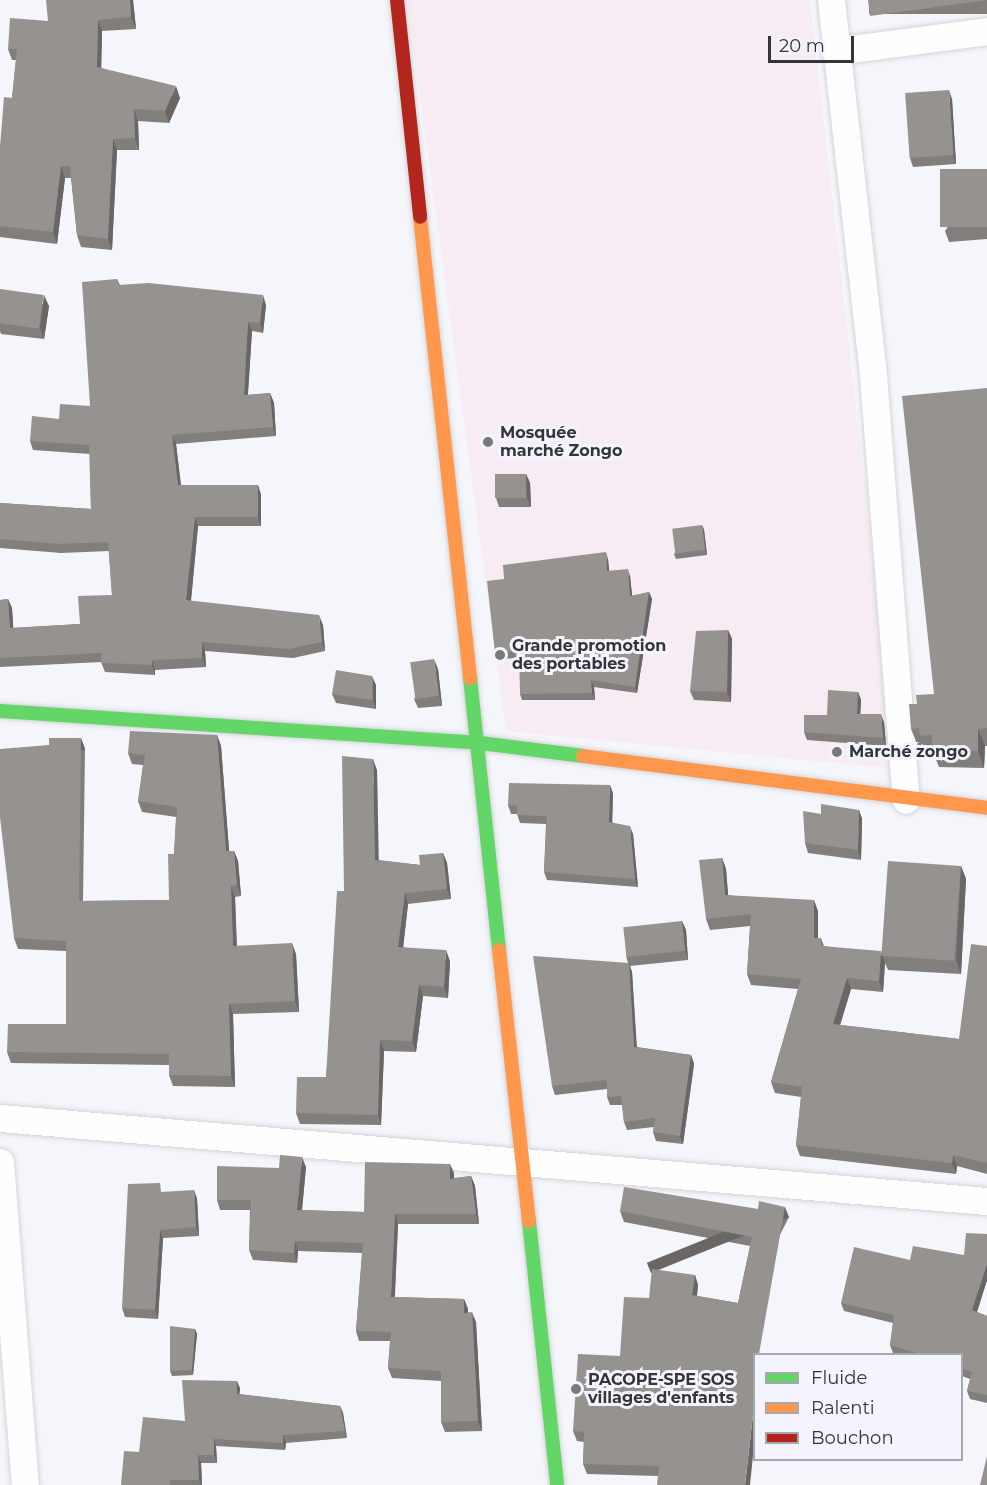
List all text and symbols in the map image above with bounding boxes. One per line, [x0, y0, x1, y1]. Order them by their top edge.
scale bar [771, 24, 856, 62]
text: 20 m [779, 35, 825, 57]
place label: Mosquée marché Zongo [500, 423, 622, 461]
marker: Mosquée marché Zongo [481, 435, 495, 449]
place label: Grande promotion des portables [512, 636, 666, 674]
marker: Grande promotion des portables [493, 648, 507, 662]
place label: Marché zongo [849, 742, 968, 762]
marker: Marché zongo [830, 745, 844, 759]
legend [753, 1353, 963, 1461]
text: Fluide [811, 1367, 867, 1389]
place label: PACOPE-SPE SOS villages d'enfants [588, 1370, 735, 1408]
marker: PACOPE-SPE SOS villages d'enfants [569, 1382, 583, 1396]
text: Ralenti [811, 1397, 875, 1419]
text: Bouchon [811, 1427, 894, 1449]

